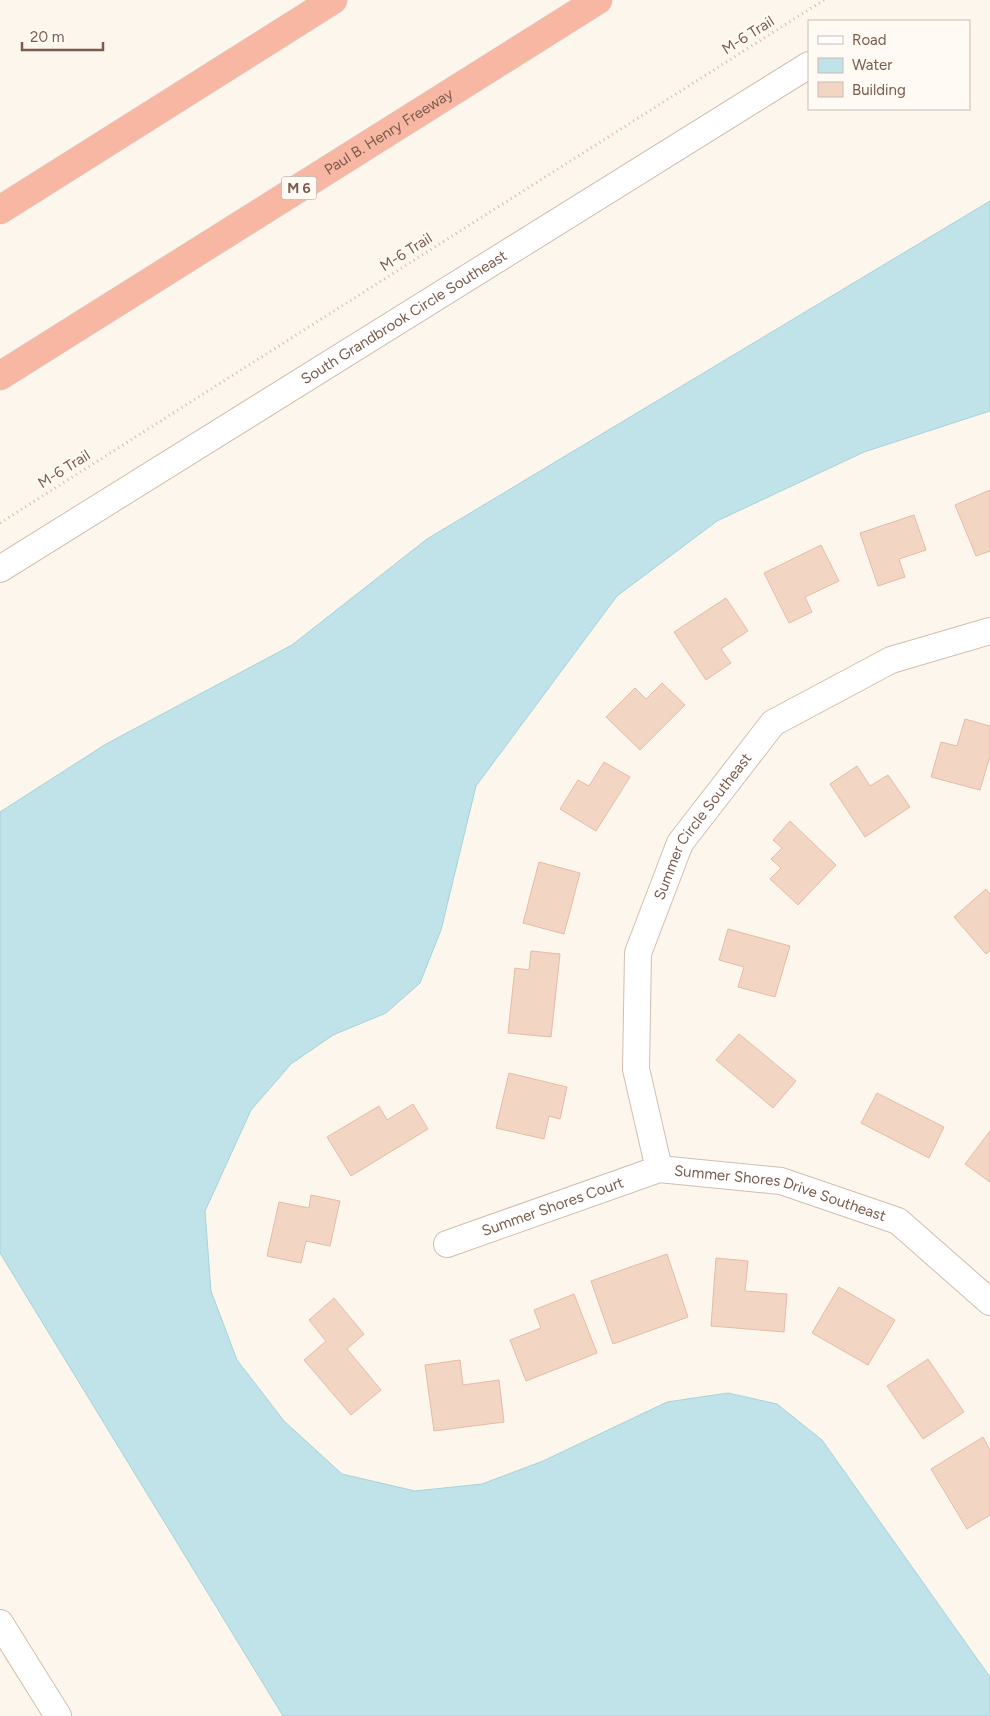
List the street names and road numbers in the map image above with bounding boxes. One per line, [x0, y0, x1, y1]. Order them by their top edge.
street label: M-6 Trail [719, 12, 777, 58]
street label: Paul B. Henry Freeway [321, 84, 456, 179]
road number: M 6 [282, 177, 316, 200]
street label: M-6 Trail [377, 229, 435, 275]
street label: South Grandbrook Circle Southeast [298, 246, 511, 388]
street label: M-6 Trail [35, 446, 93, 492]
street label: Summer Circle Southeast [650, 749, 756, 902]
street label: Summer Shores Drive Southeast [673, 1162, 889, 1225]
street label: Summer Shores Court [479, 1173, 626, 1240]

